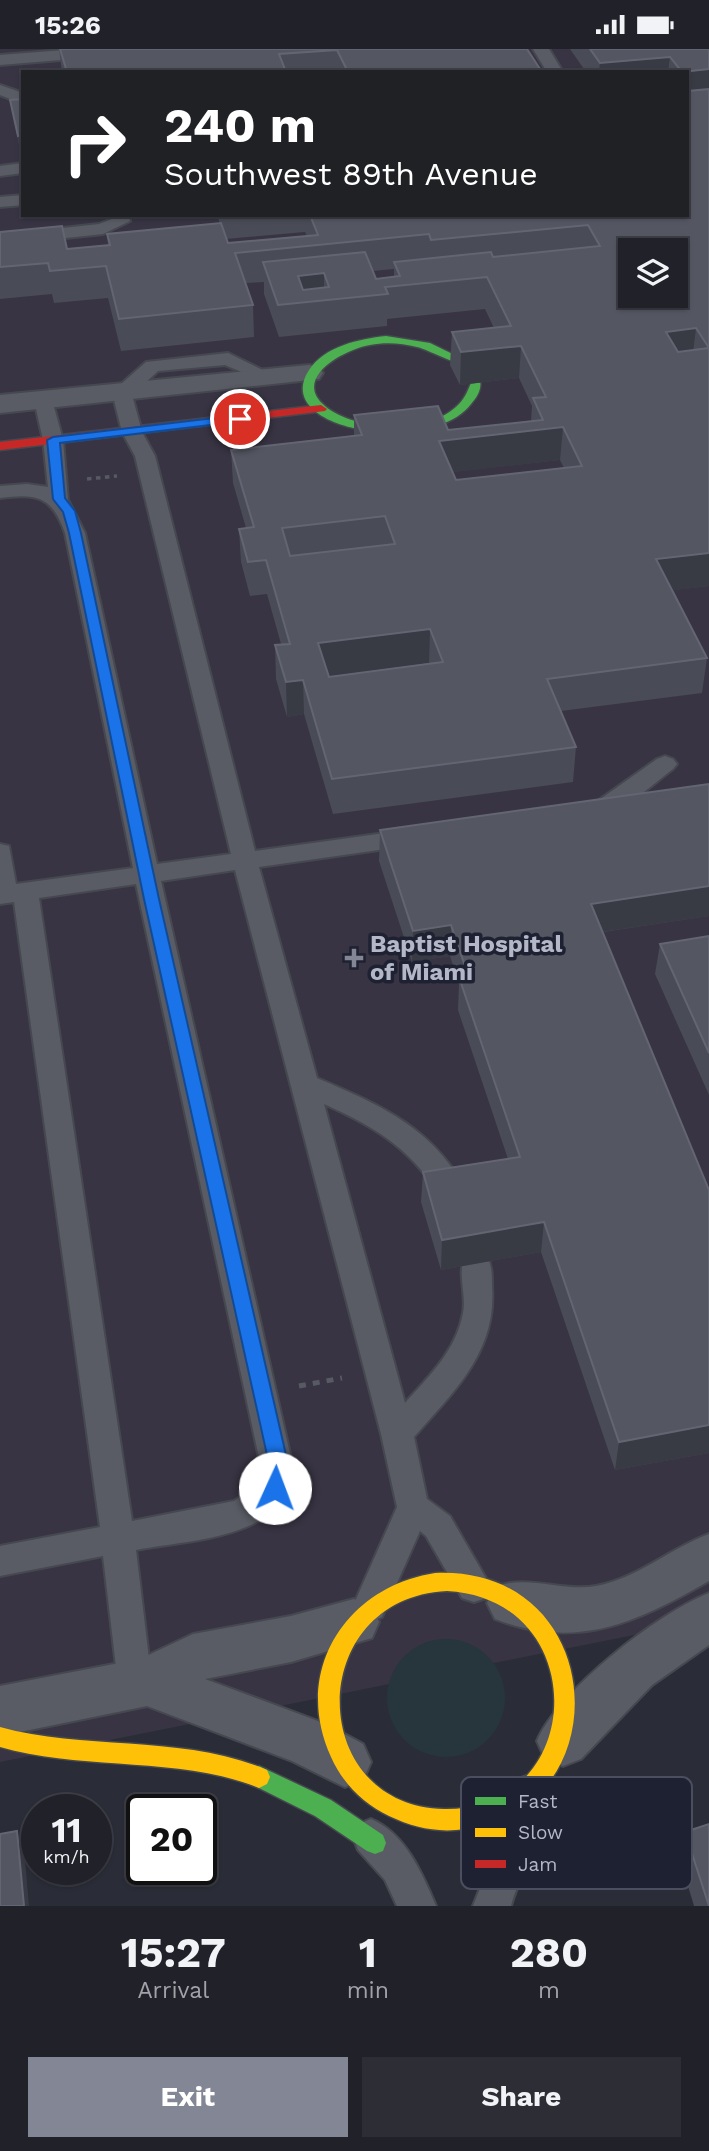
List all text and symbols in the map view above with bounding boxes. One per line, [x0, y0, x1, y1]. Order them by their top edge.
text: 15:26 [35, 10, 101, 40]
text: 240 m [164, 96, 316, 154]
icon: right [49, 98, 140, 189]
text: Southwest 89th Avenue [164, 155, 538, 193]
map controls [618, 238, 688, 308]
button: layers [618, 238, 688, 308]
pin [210, 389, 270, 449]
icon: arrive [221, 400, 259, 438]
place label: Baptist Hospital of Miami [370, 930, 562, 986]
marker: Baptist Hospital of Miami [344, 948, 364, 968]
position arrow [238, 1451, 312, 1525]
legend [461, 1777, 692, 1889]
text: Fast [518, 1790, 557, 1813]
speed limit sign: 20 [126, 1794, 217, 1885]
text: 11 [51, 1809, 82, 1851]
text: Slow [518, 1821, 563, 1844]
text: km/h [43, 1846, 90, 1867]
text: Jam [518, 1853, 557, 1876]
text: 15:27 [121, 1928, 226, 1977]
text: 1 [359, 1928, 377, 1977]
text: 280 [510, 1928, 588, 1977]
text: Arrival [137, 1977, 209, 2004]
text: min [347, 1977, 389, 2004]
text: m [538, 1977, 560, 2004]
button: Exit [28, 2057, 348, 2137]
button: Share [362, 2057, 681, 2137]

